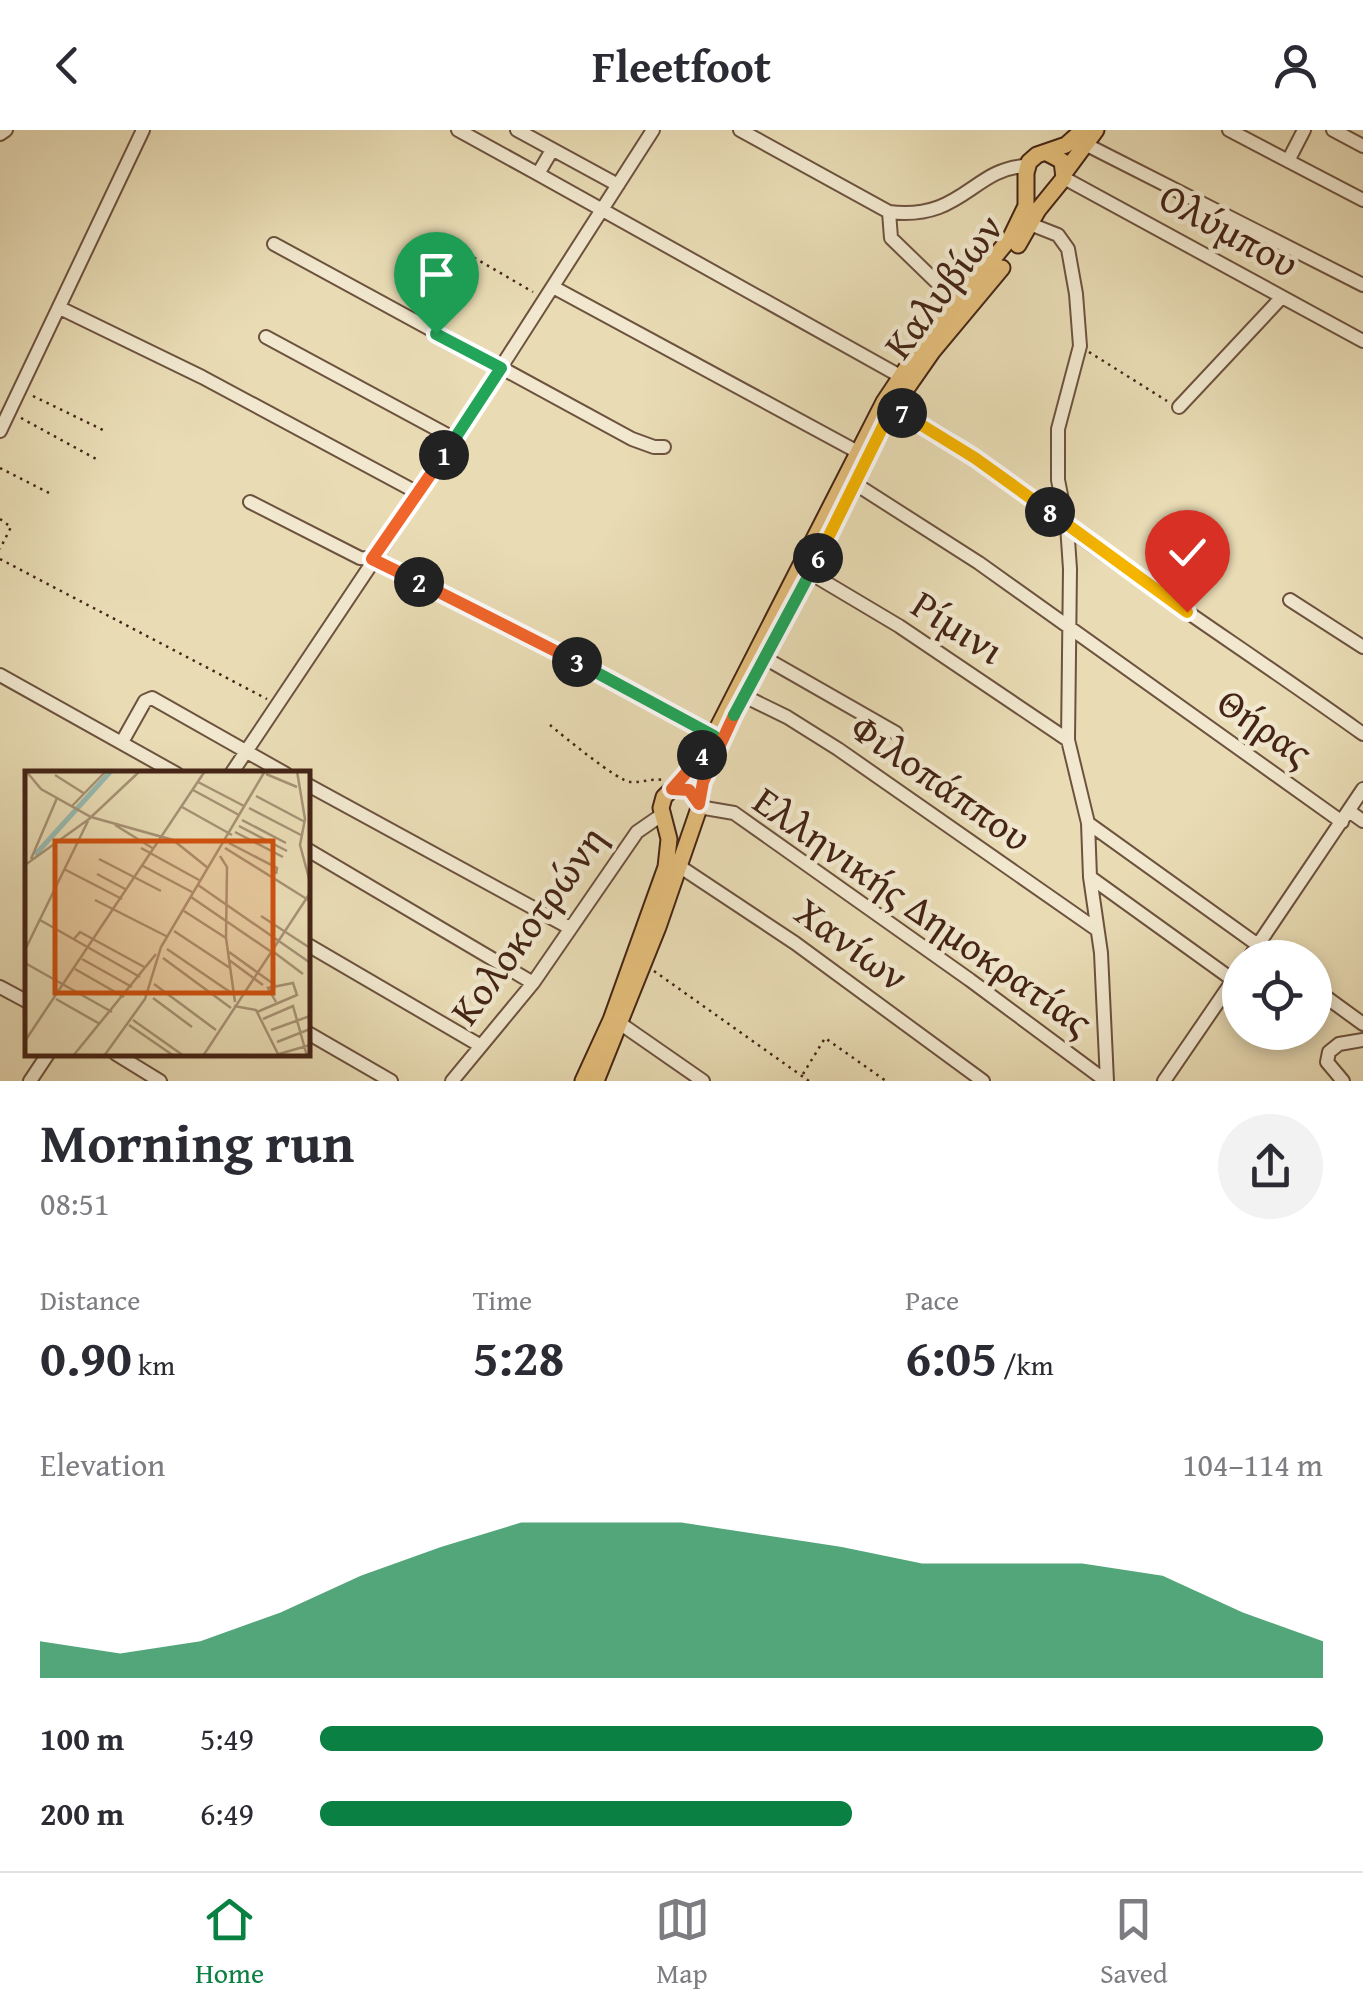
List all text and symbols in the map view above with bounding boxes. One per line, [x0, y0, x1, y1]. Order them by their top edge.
text: Fleetfoot [592, 33, 771, 98]
icon: back [40, 38, 95, 93]
icon: person [1268, 38, 1323, 93]
street label: Ολύμπου [1149, 167, 1310, 292]
street label: Καλυβίων [868, 201, 1017, 371]
pin [394, 232, 479, 335]
icon: arrive [409, 247, 464, 302]
pin: 7 [877, 388, 927, 438]
text: 7 [895, 392, 909, 433]
pin: 1 [419, 430, 469, 480]
text: 1 [437, 434, 451, 475]
pin: 8 [1025, 487, 1075, 537]
text: 8 [1043, 491, 1057, 532]
pin [1145, 510, 1230, 613]
icon: check [1160, 525, 1215, 580]
pin: 6 [793, 533, 843, 583]
text: 6 [811, 537, 825, 578]
pin: 2 [394, 557, 444, 607]
text: 2 [412, 561, 426, 602]
street label: Ρίμινι [900, 575, 1016, 679]
pin: 3 [552, 637, 602, 687]
text: 3 [570, 641, 584, 682]
street label: Θήρας [1206, 672, 1325, 781]
street label: Φιλοπάππου [839, 698, 1044, 866]
pin: 4 [677, 730, 727, 780]
text: 4 [695, 734, 709, 775]
inset map [25, 771, 310, 1056]
street label: Ελληνικής Δημοκρατίας [742, 771, 1105, 1050]
street label: Κολοκοτρώνη [435, 813, 620, 1037]
street label: Χανίων [783, 882, 921, 1005]
map controls [1222, 940, 1332, 1050]
button: locate [1222, 940, 1332, 1050]
text: Morning run [40, 1102, 354, 1182]
button: share [1218, 1114, 1323, 1219]
text: 08:51 [40, 1180, 109, 1227]
text: Distance [40, 1279, 140, 1320]
text: Time [473, 1279, 532, 1320]
text: Pace [905, 1279, 959, 1320]
text: 0.90 [40, 1320, 132, 1393]
text: 5:28 [473, 1320, 565, 1393]
text: 6:05 [905, 1320, 997, 1393]
text: km [132, 1344, 175, 1385]
text: /km [997, 1344, 1054, 1385]
text: Elevation [40, 1441, 165, 1488]
text: 104–114 m [1182, 1441, 1323, 1488]
text: 100 m [40, 1715, 124, 1762]
text: 5:49 [200, 1715, 254, 1762]
text: 200 m [40, 1790, 124, 1837]
text: 6:49 [200, 1790, 254, 1837]
tab: Home [195, 1892, 264, 1993]
tab: Map [655, 1892, 710, 1993]
tab: Saved [1100, 1892, 1168, 1993]

